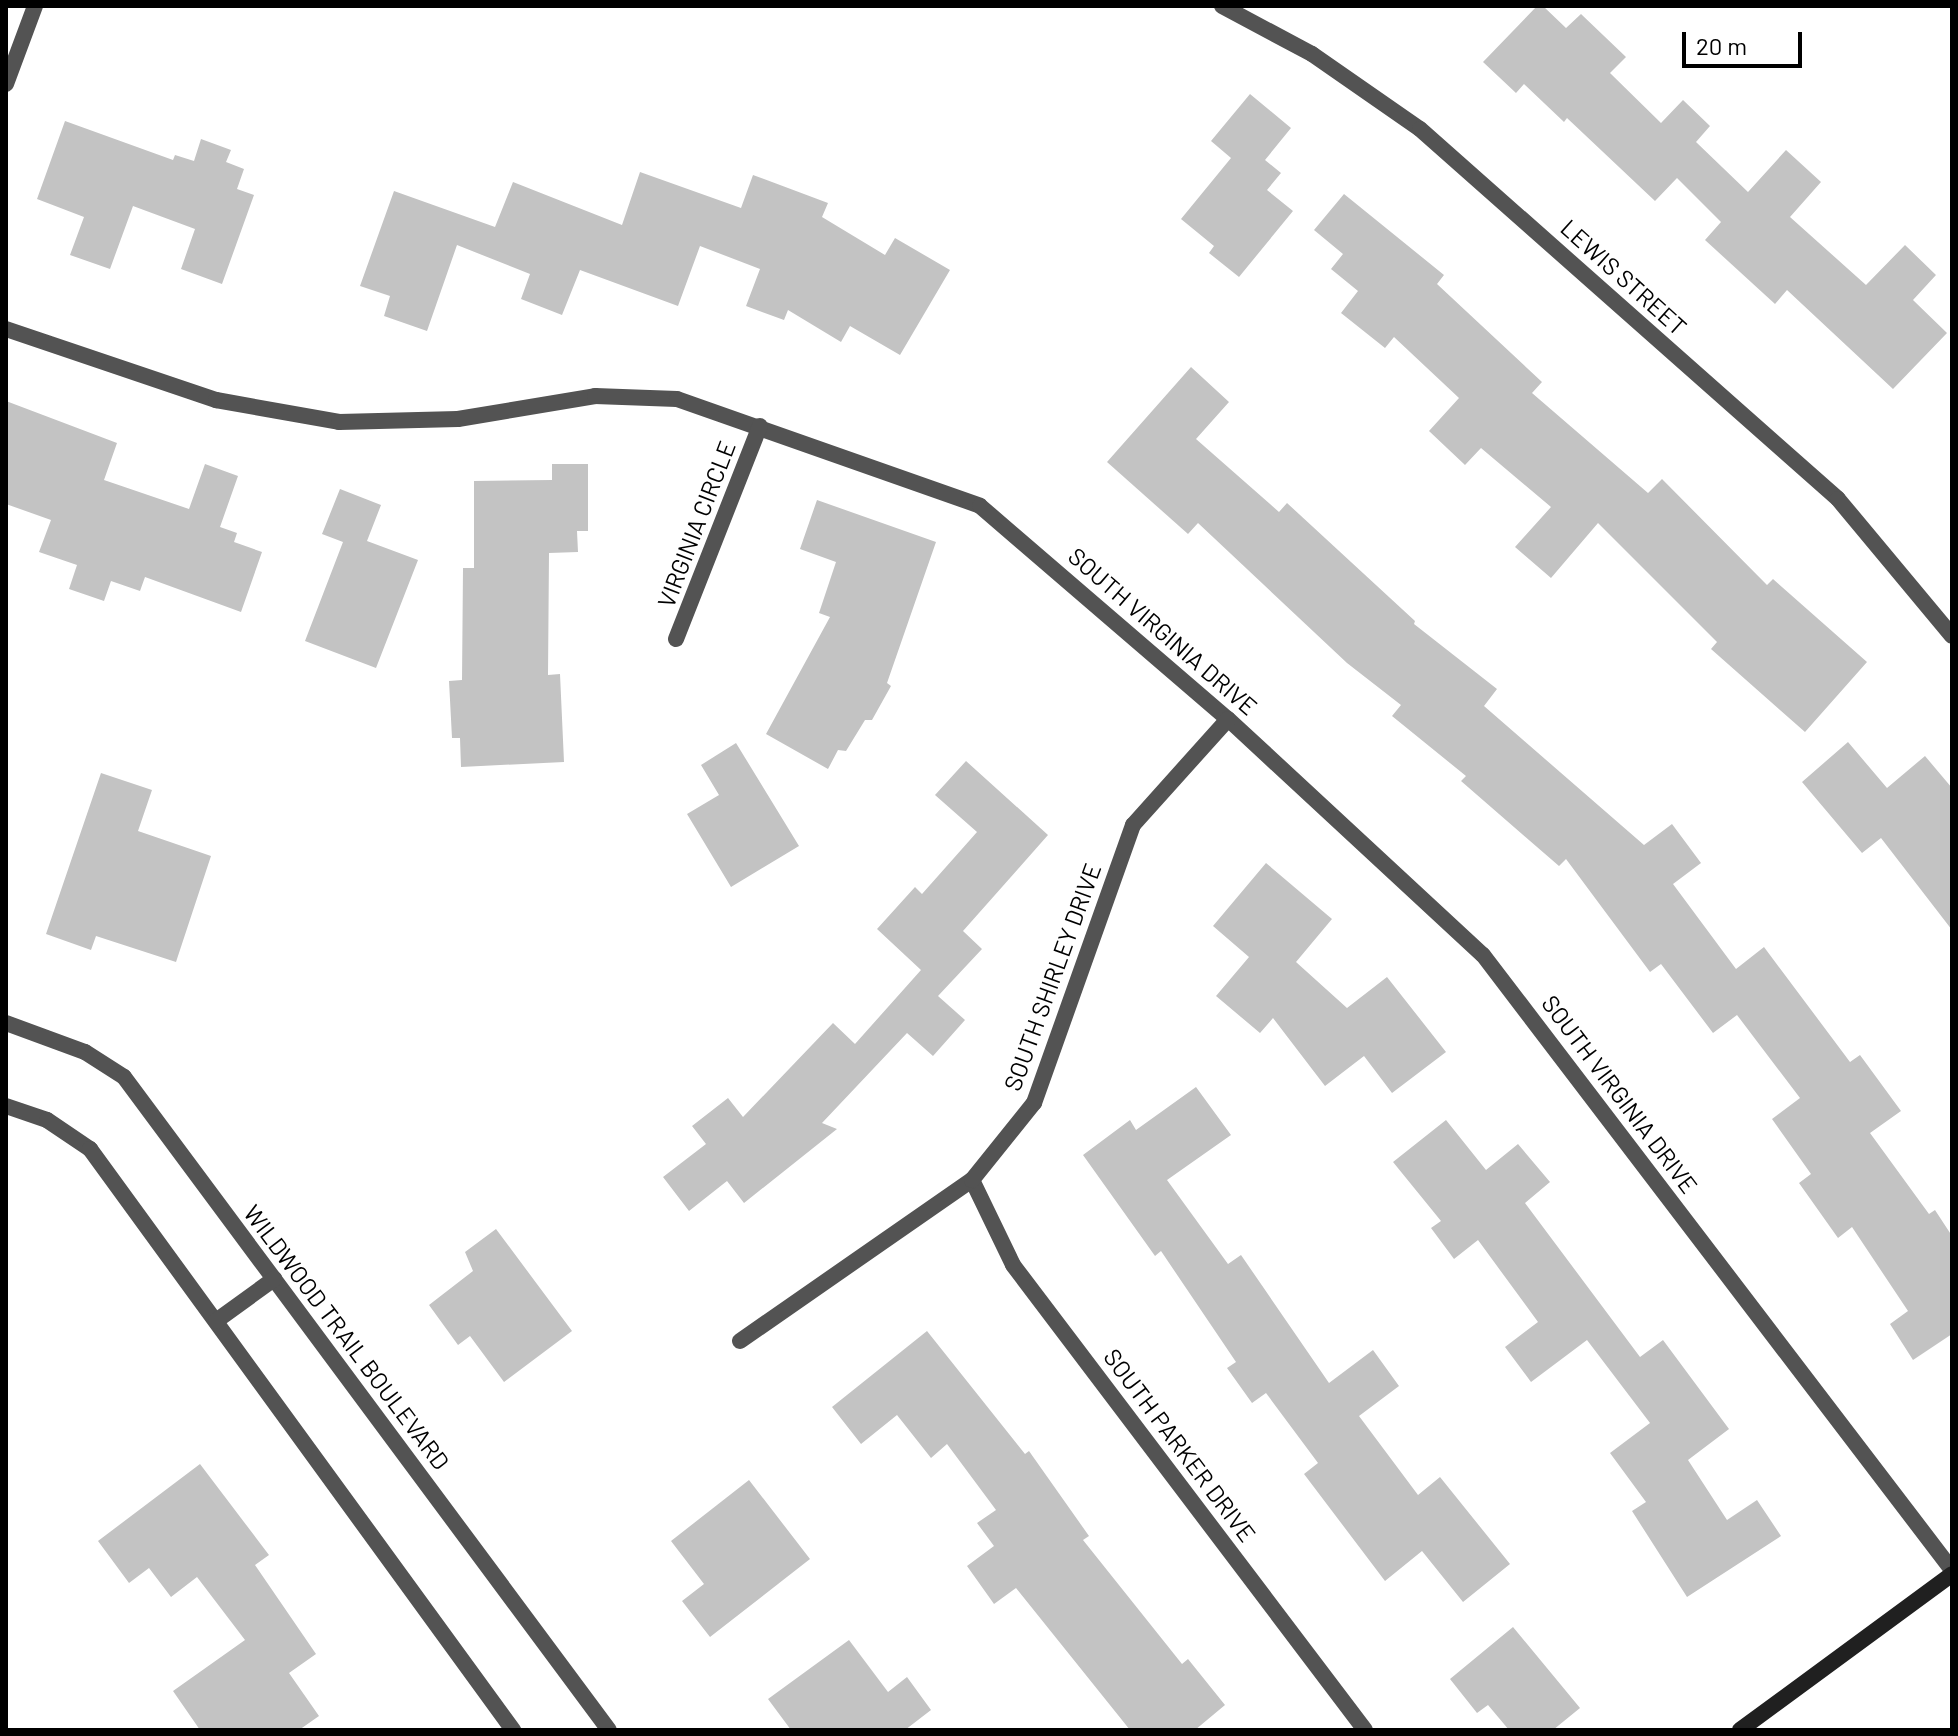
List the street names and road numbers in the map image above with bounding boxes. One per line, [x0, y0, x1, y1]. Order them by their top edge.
street label: LEWIS STREET [1555, 213, 1693, 341]
street label: VIRGINIA CIRCLE [651, 437, 741, 611]
street label: SOUTH VIRGINIA DRIVE [1063, 541, 1263, 721]
street label: SOUTH SHIRLEY DRIVE [997, 859, 1107, 1095]
street label: SOUTH VIRGINIA DRIVE [1536, 989, 1704, 1199]
street label: WILDWOOD TRAIL BOULEVARD [238, 1199, 456, 1475]
street label: SOUTH PARKER DRIVE [1098, 1343, 1262, 1547]

